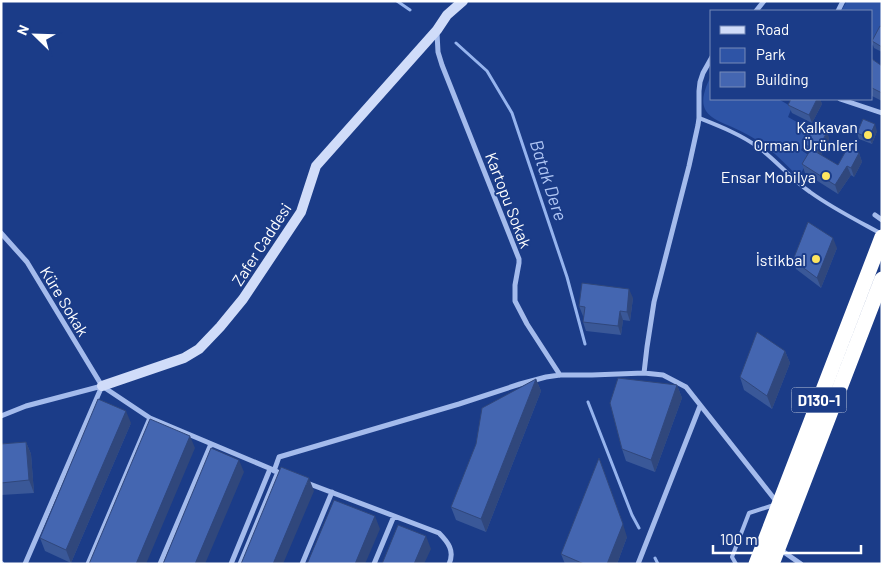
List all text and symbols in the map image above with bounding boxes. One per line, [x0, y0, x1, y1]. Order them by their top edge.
north arrow [10, 10, 60, 60]
legend [710, 10, 873, 100]
text: Road [756, 20, 789, 38]
text: N [13, 22, 32, 37]
text: Park [756, 45, 786, 63]
text: Building [756, 70, 809, 88]
place label: Kalkavan Orman Ürünleri [753, 117, 858, 154]
marker: Kalkavan Orman Ürünleri [862, 129, 874, 141]
water label: Batak Dere [526, 137, 572, 223]
street label: Kartopu Sokak [482, 149, 536, 251]
place label: Ensar Mobilya [721, 167, 816, 186]
marker: Ensar Mobilya [820, 170, 832, 182]
street label: Zafer Caddesi [227, 199, 295, 289]
place label: İstikbal [756, 250, 806, 269]
marker: İstikbal [810, 253, 822, 265]
street label: Küre Sokak [37, 263, 93, 339]
road number: D130-1 [792, 388, 846, 412]
scale bar [713, 522, 860, 554]
text: 100 m [720, 530, 758, 548]

